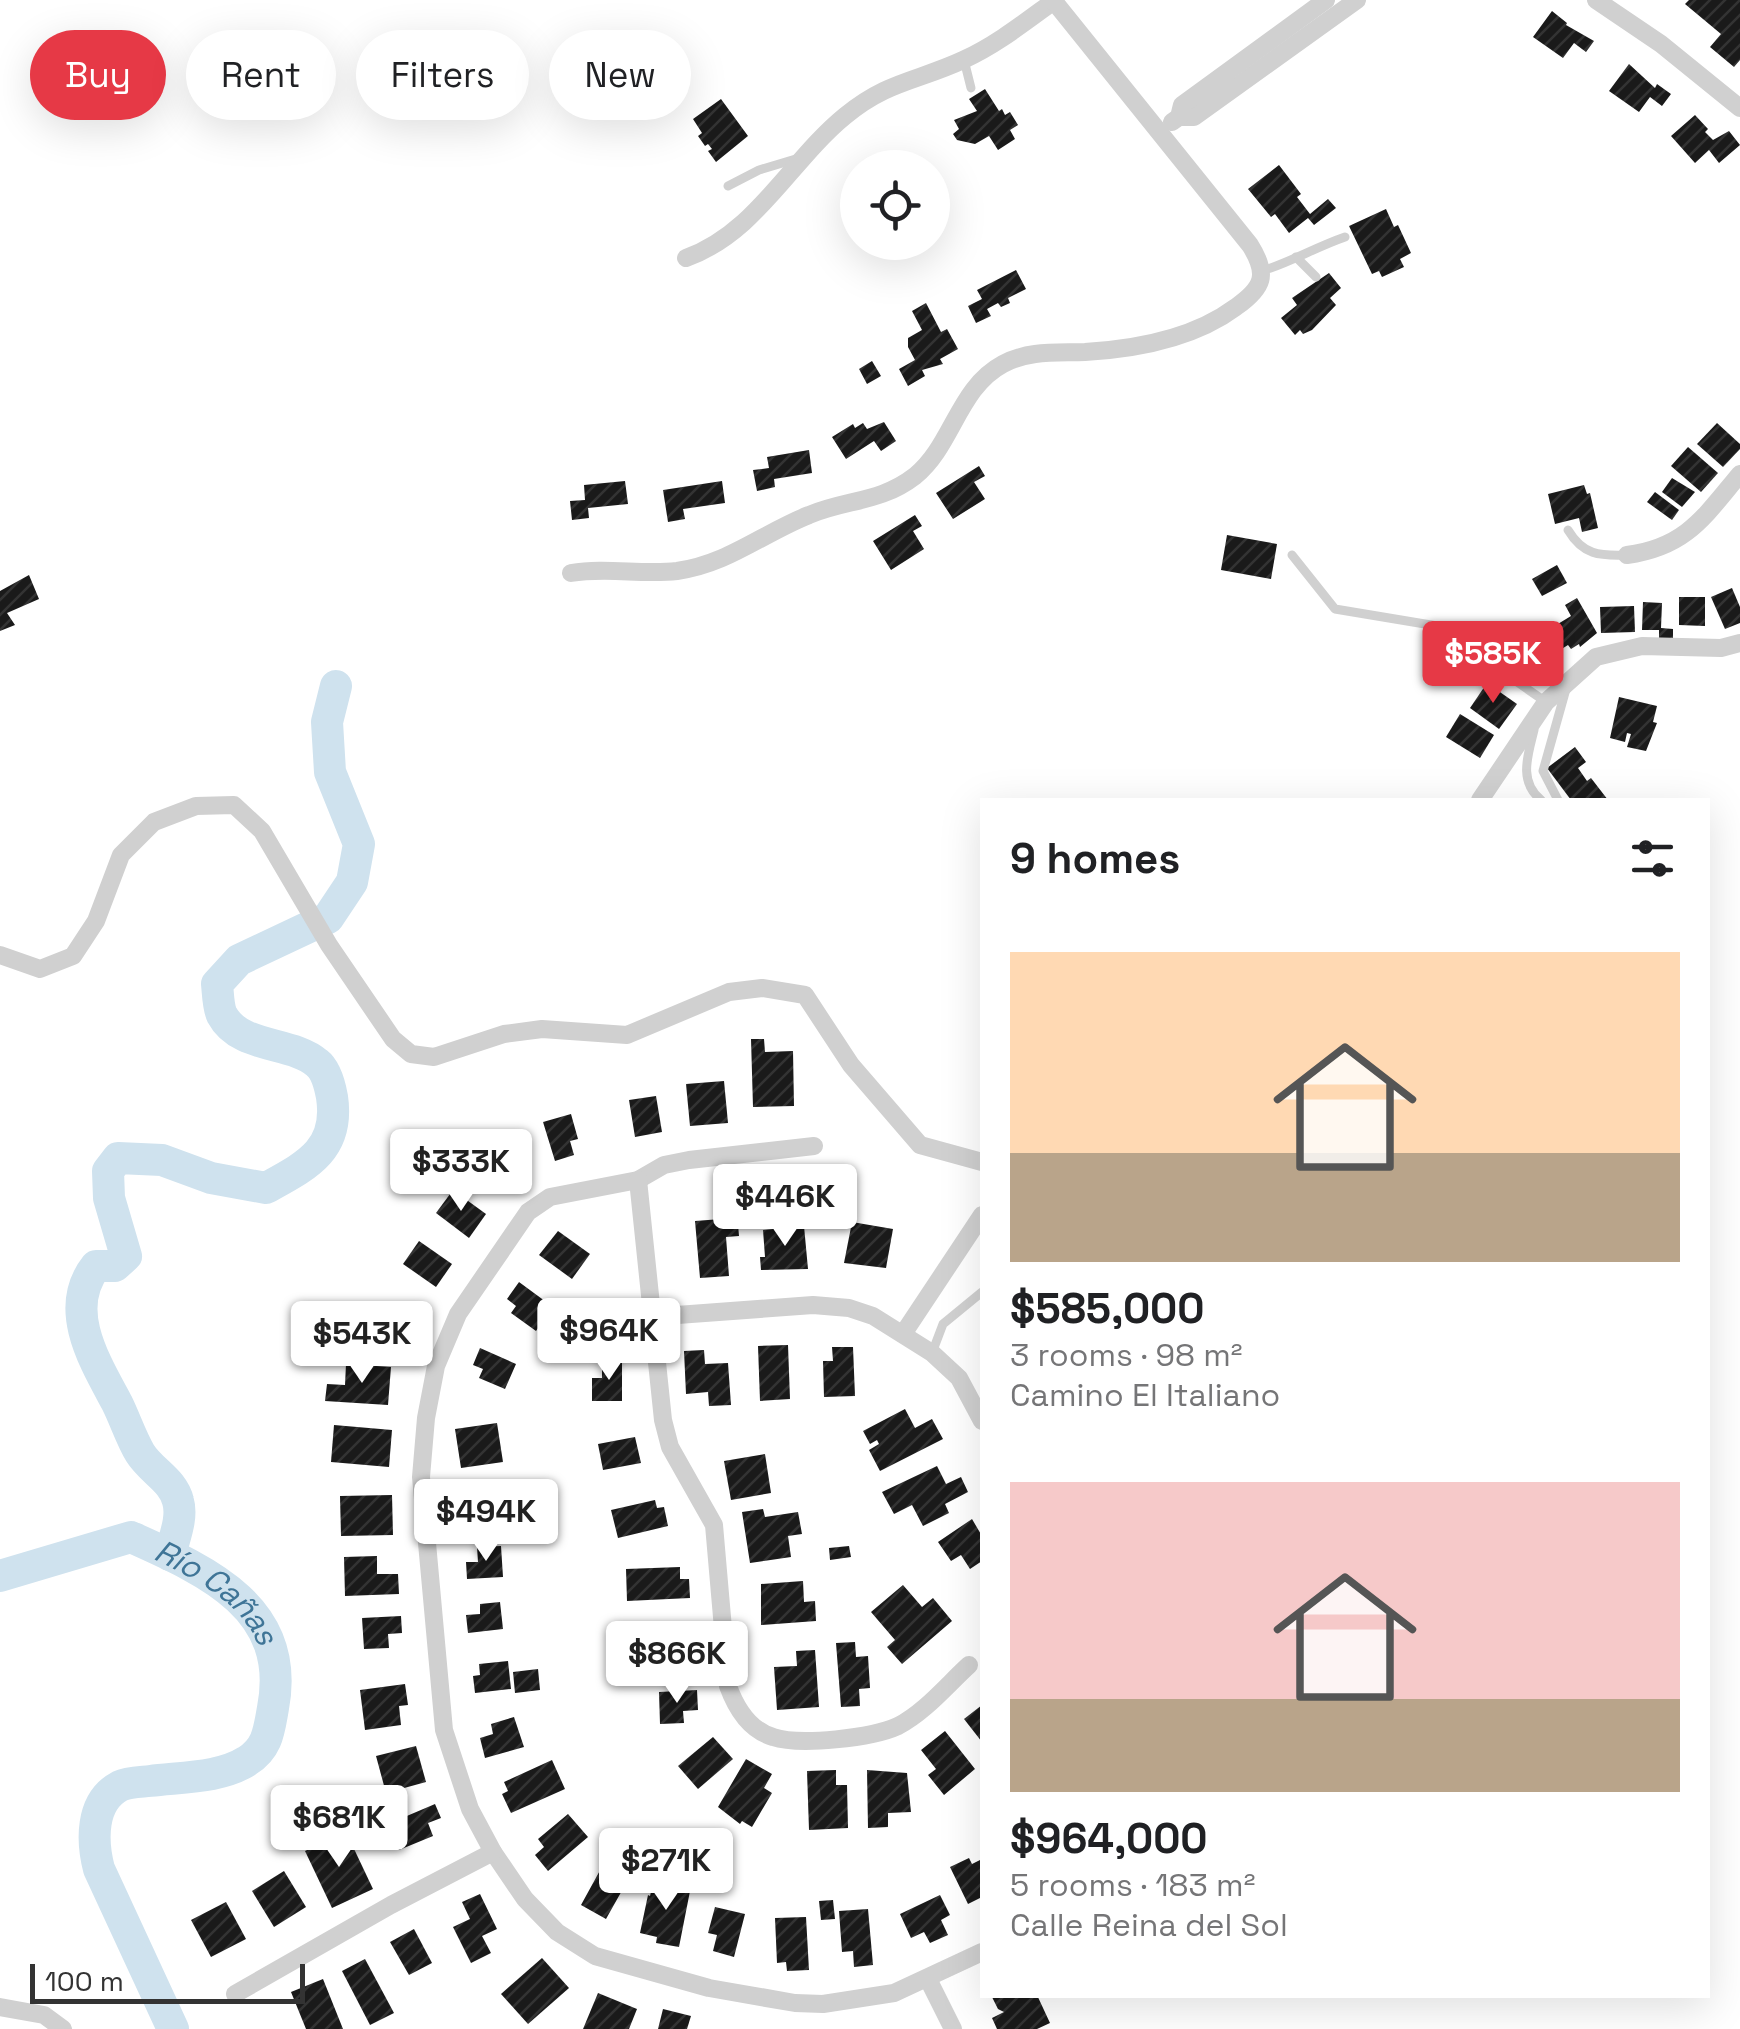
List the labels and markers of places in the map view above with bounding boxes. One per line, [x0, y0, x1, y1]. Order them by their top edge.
pin: $585K [1423, 621, 1563, 706]
pin: $333K [391, 1129, 531, 1214]
pin: $446K [715, 1164, 855, 1249]
pin: $964K [539, 1298, 679, 1383]
pin: $543K [292, 1301, 432, 1386]
pin: $494K [416, 1479, 556, 1564]
pin: $866K [607, 1621, 747, 1706]
pin: $681K [269, 1785, 409, 1870]
pin: $271K [596, 1828, 736, 1913]

